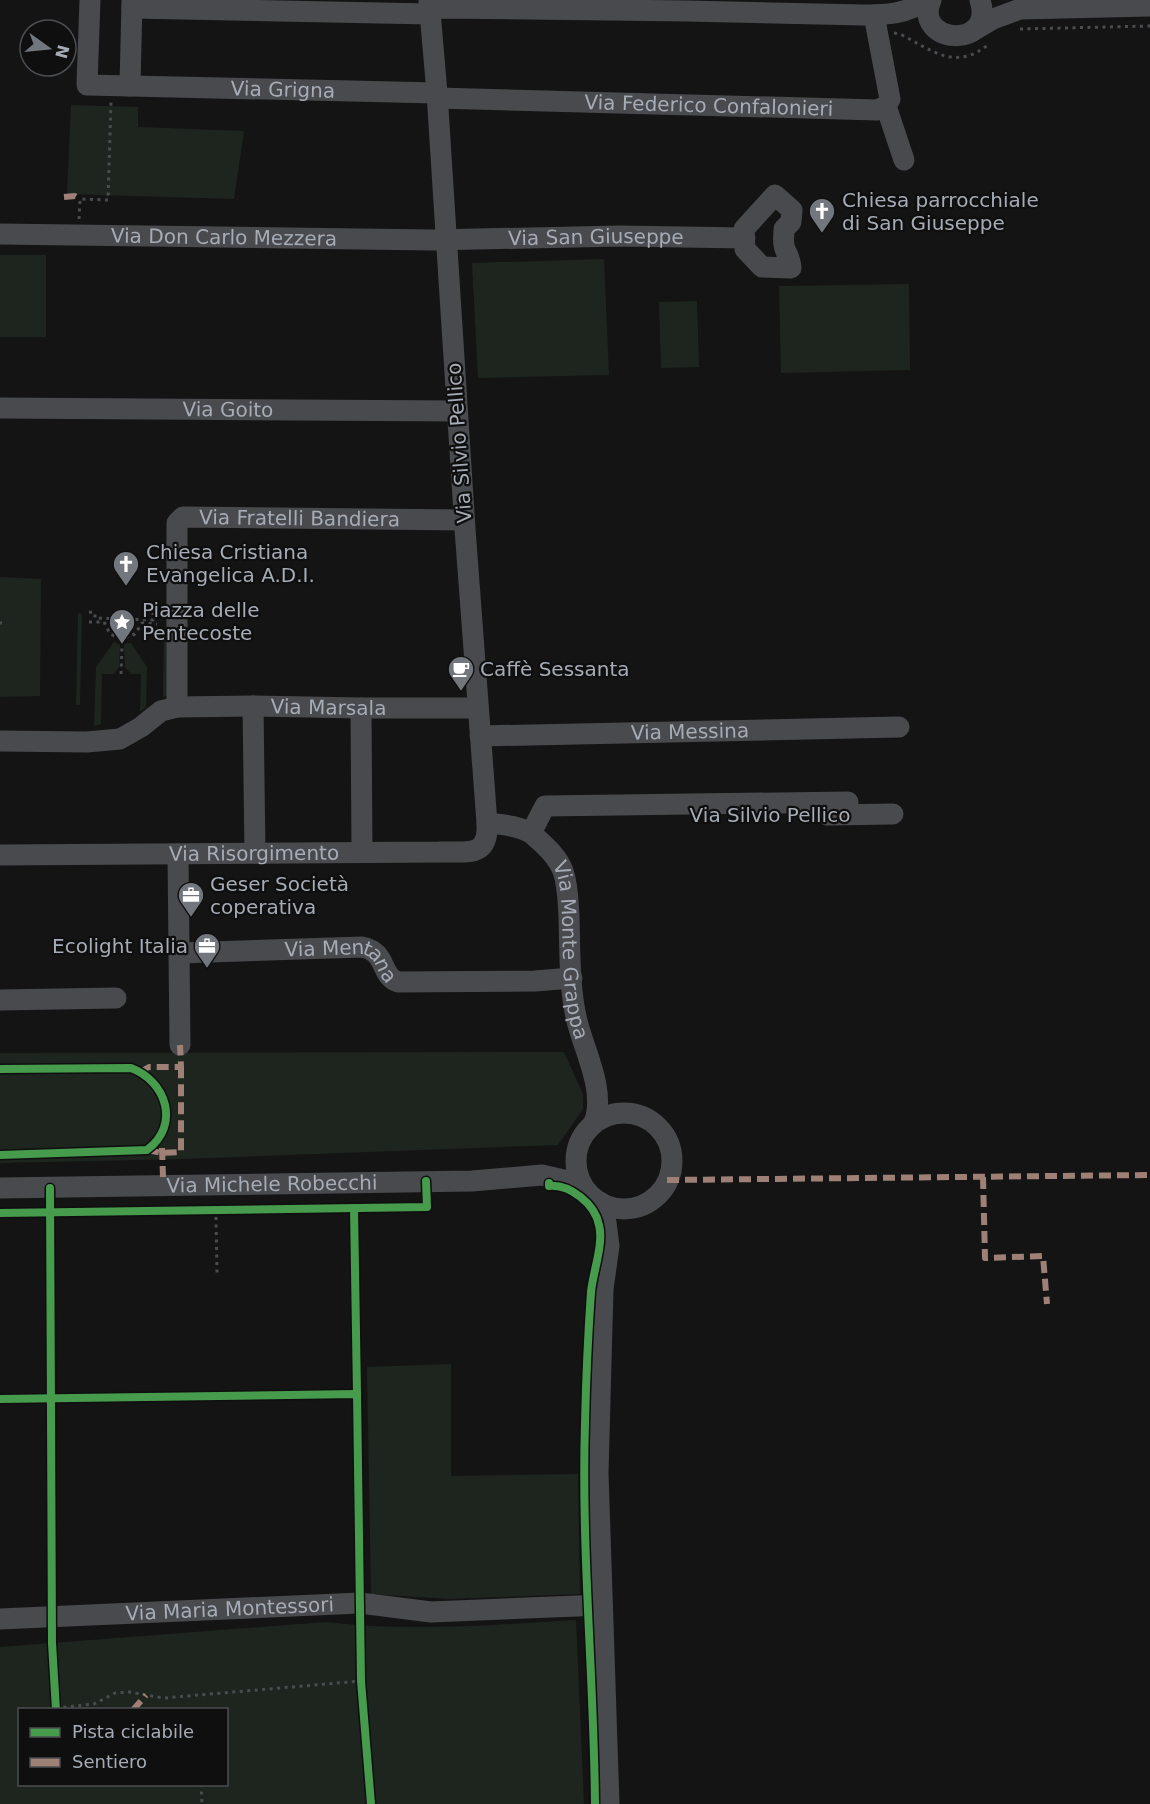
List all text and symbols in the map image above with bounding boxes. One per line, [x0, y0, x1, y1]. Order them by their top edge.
north arrow [18, 18, 78, 78]
text: N [51, 43, 73, 61]
street label: Via Grigna [231, 76, 335, 103]
street label: Via Federico Confalonieri [584, 90, 834, 121]
place label: Chiesa parrocchiale di San Giuseppe [842, 188, 1039, 235]
church icon: Chiesa parrocchiale di San Giuseppe [807, 196, 837, 234]
street label: Via Don Carlo Mezzera [111, 224, 337, 251]
street label: Via San Giuseppe [508, 224, 684, 250]
street label: Via Silvio Pellico [441, 362, 477, 524]
street label: Via Goito [182, 397, 273, 422]
street label: Via Fratelli Bandiera [199, 505, 400, 531]
place label: Chiesa Cristiana Evangelica A.D.I. [146, 540, 315, 587]
church icon: Chiesa Cristiana Evangelica A.D.I. [111, 549, 141, 587]
place label: Piazza delle Pentecoste [142, 598, 259, 645]
place icon: Piazza delle Pentecoste [107, 607, 137, 645]
cafe icon: Caffè Sessanta [446, 654, 476, 692]
place label: Caffè Sessanta [480, 657, 630, 681]
street label: Via Marsala [270, 694, 386, 720]
street label: Via Messina [631, 718, 749, 745]
street label: Via Silvio Pellico [690, 803, 850, 827]
street label: Via Risorgimento [169, 841, 339, 866]
street label: Via Monte Grappa [548, 857, 594, 1043]
place label: Geser Società coperativa [210, 872, 349, 919]
office icon: Geser Società coperativa [176, 880, 206, 918]
office icon: Ecolight Italia [192, 931, 222, 969]
place label: Ecolight Italia [52, 934, 188, 958]
street label: Via Mentana [284, 935, 402, 988]
street label: Via Michele Robecchi [166, 1170, 378, 1198]
street label: Via Maria Montessori [125, 1592, 335, 1625]
legend [18, 1708, 228, 1786]
text: Pista ciclabile [72, 1721, 194, 1742]
text: Sentiero [72, 1751, 147, 1772]

